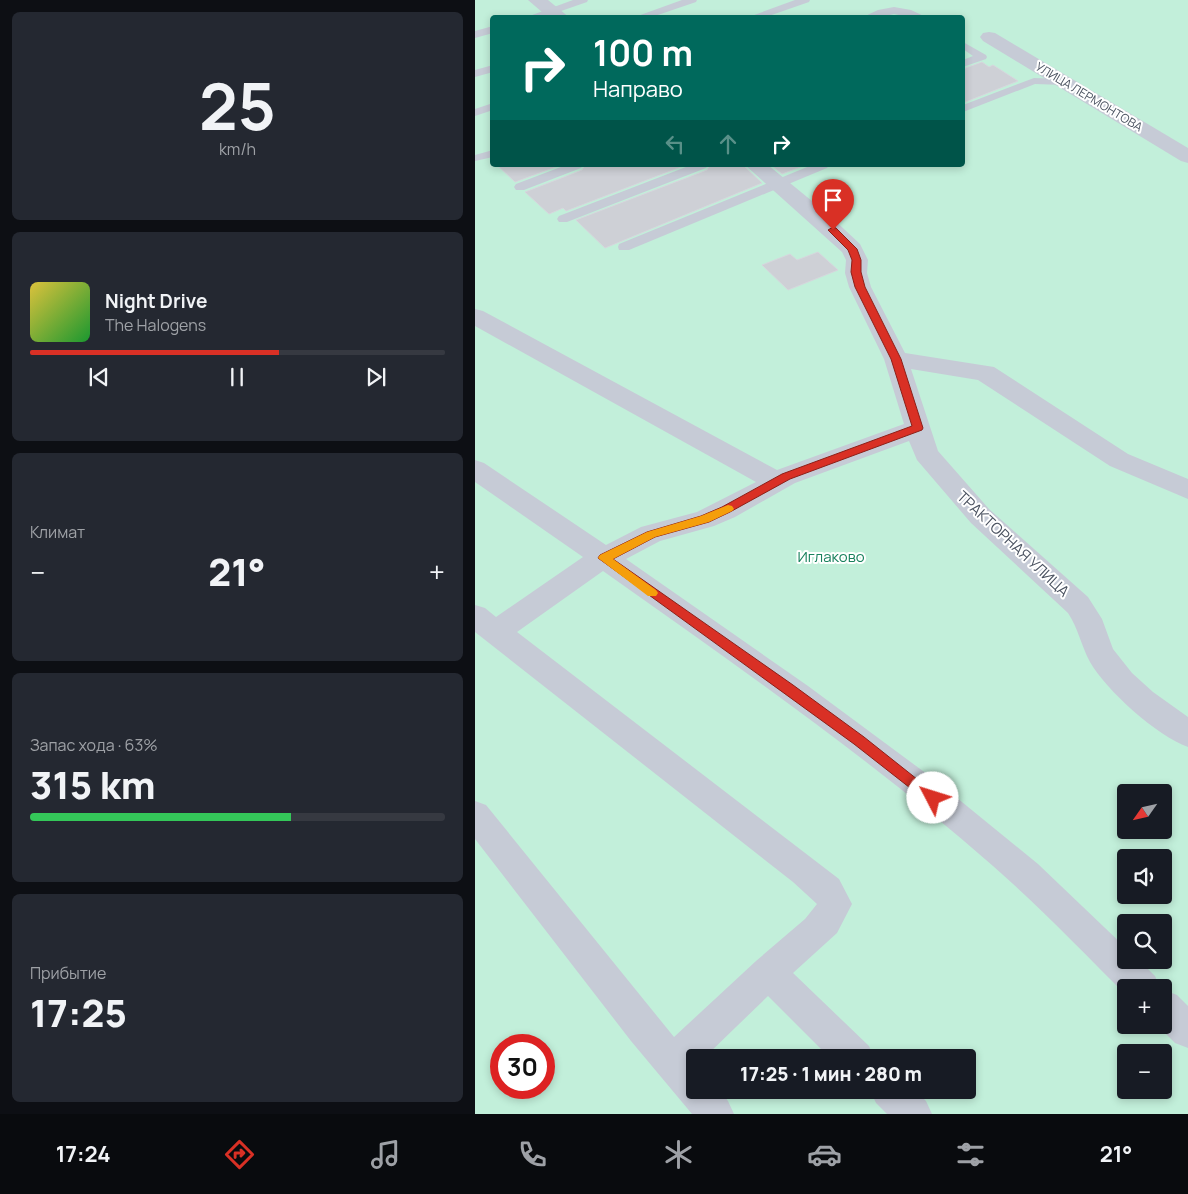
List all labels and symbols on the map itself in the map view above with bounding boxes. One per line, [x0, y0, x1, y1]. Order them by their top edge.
street label: УЛИЦА ЛЕРМОНТОВА [1033, 58, 1146, 136]
pin [812, 179, 854, 230]
street label: ТРАКТОРНАЯ УЛИЦА [953, 486, 1074, 602]
park label: Иглаково [797, 546, 865, 567]
position arrow [906, 771, 958, 823]
north arrow [1117, 784, 1173, 839]
speed limit sign: 30 [490, 1034, 555, 1099]

